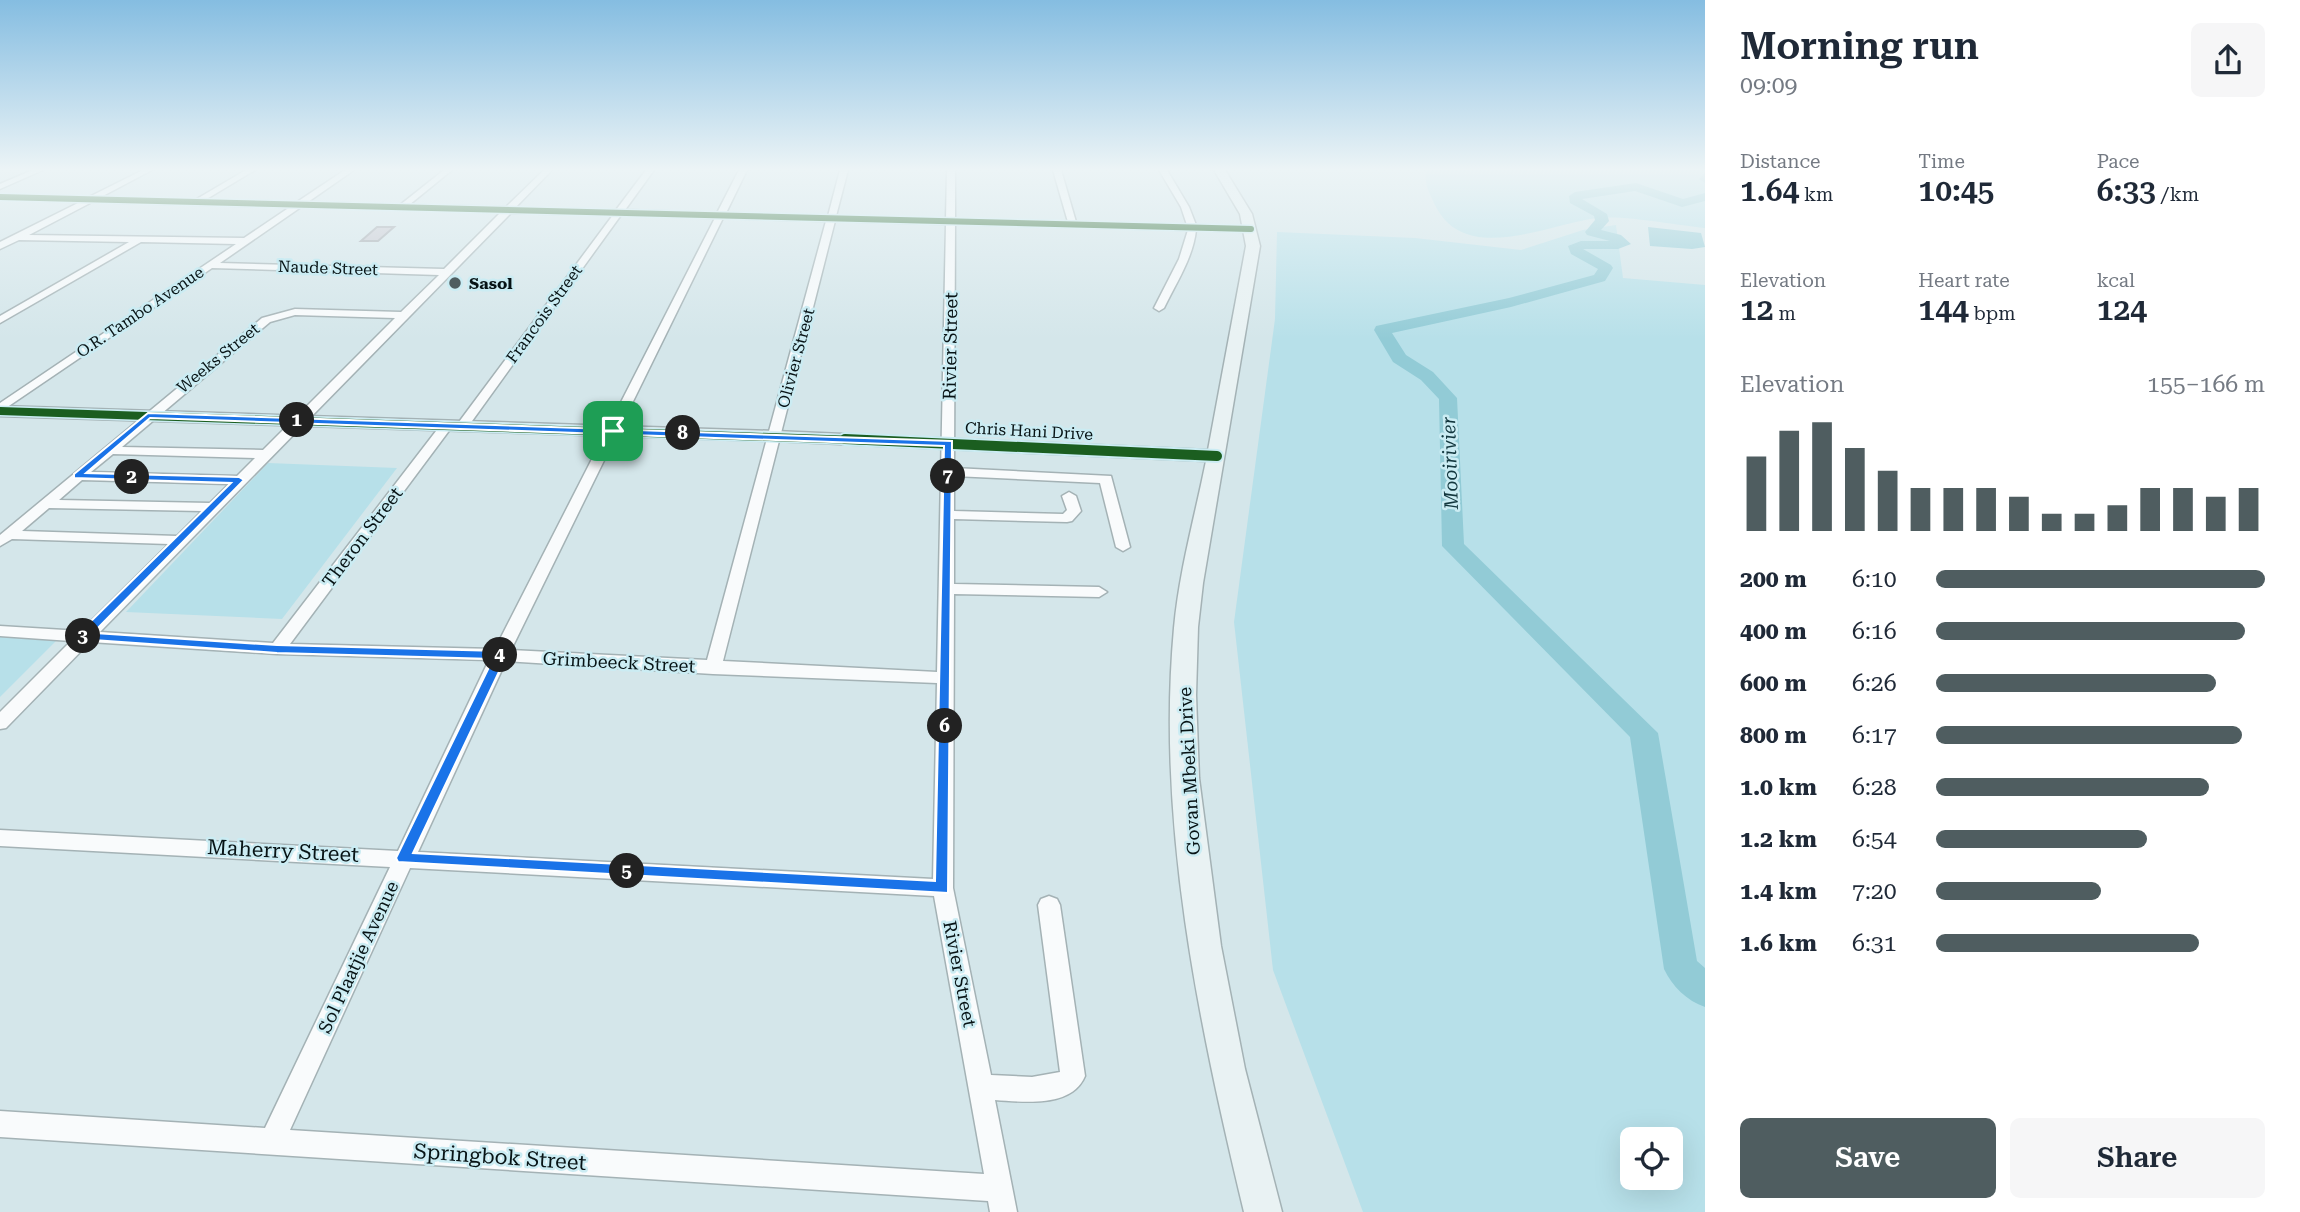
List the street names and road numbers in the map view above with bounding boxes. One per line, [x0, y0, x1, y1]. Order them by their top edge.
street label: Naude Street [278, 257, 378, 279]
street label: Francois Street [502, 261, 586, 367]
street label: O.R. Tambo Avenue [73, 262, 207, 362]
street label: Rivier Street [939, 292, 961, 400]
street label: Olivier Street [774, 306, 818, 410]
street label: Weeks Street [173, 319, 263, 397]
street label: Chris Hani Drive [964, 418, 1094, 444]
street label: Theron Street [318, 483, 407, 591]
street label: Grimbeeck Street [542, 648, 696, 676]
street label: Govan Mbeki Drive [1174, 686, 1204, 856]
street label: Maherry Street [207, 835, 360, 867]
street label: Sol Plaatjie Avenue [313, 877, 403, 1036]
street label: Rivier Street [939, 919, 981, 1029]
street label: Springbok Street [413, 1139, 587, 1175]

